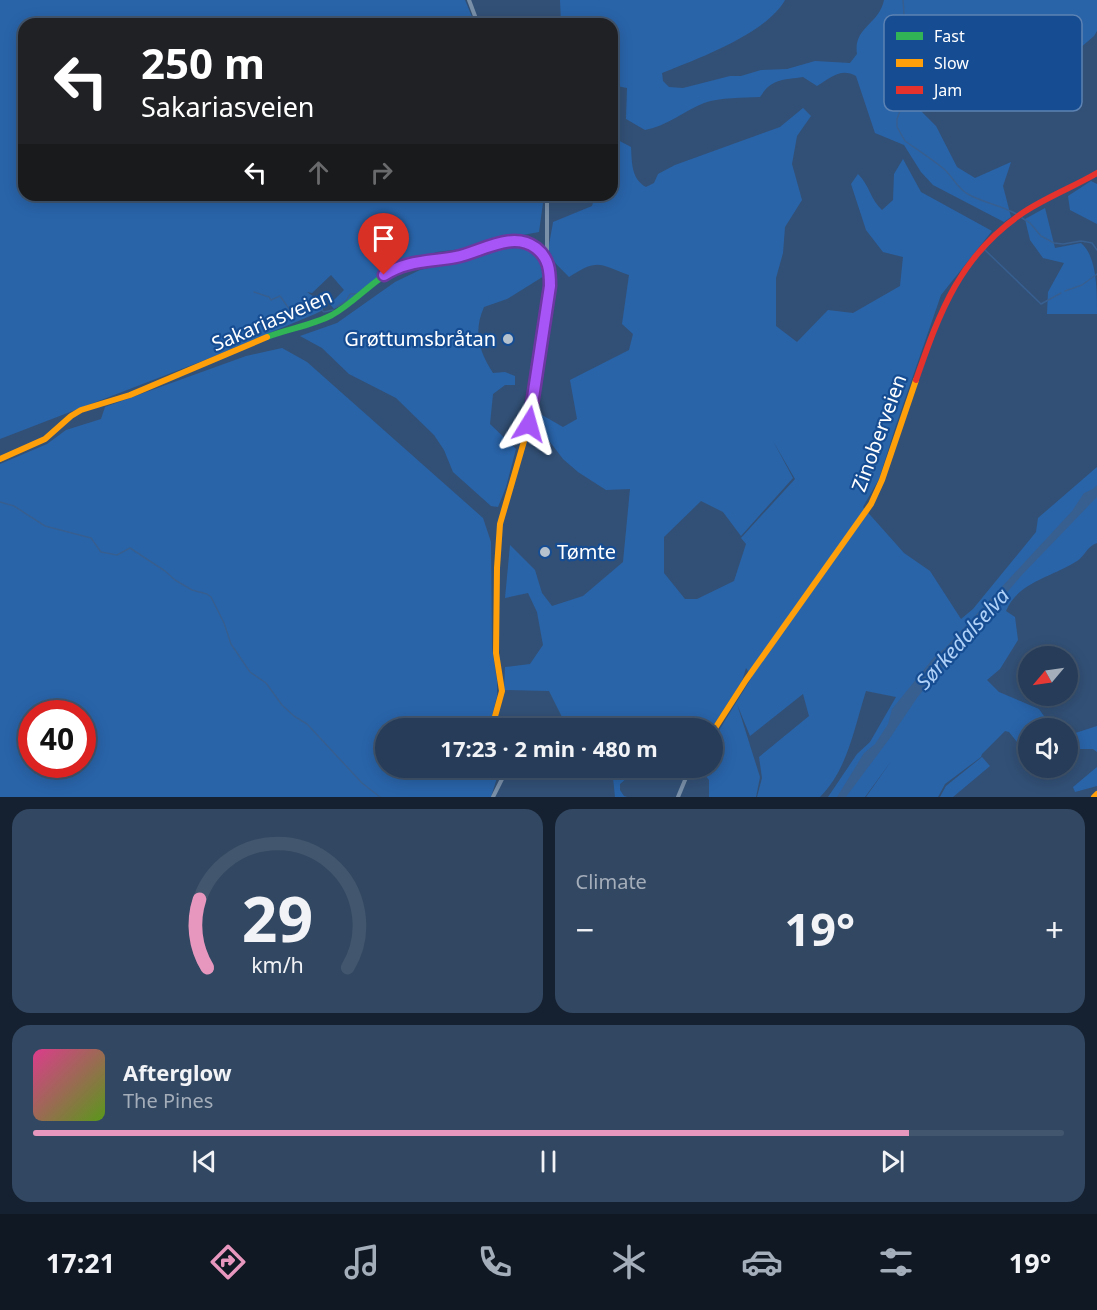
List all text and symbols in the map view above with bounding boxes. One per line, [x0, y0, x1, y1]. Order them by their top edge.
legend [884, 15, 1082, 111]
text: Fast [934, 25, 965, 47]
text: 250 m [141, 34, 265, 91]
icon: left [42, 42, 120, 120]
text: Slow [934, 52, 969, 74]
text: Jam [932, 79, 962, 101]
text: Sakariasveien [141, 88, 315, 125]
icon: left [239, 156, 272, 189]
icon: ahead [302, 156, 335, 189]
icon: right [365, 156, 398, 189]
pin [358, 213, 409, 275]
icon: arrive [367, 222, 400, 255]
street label: Sakariasveien [207, 282, 336, 357]
place label: Grøttumsbråtan [344, 325, 496, 352]
marker: Grøttumsbråtan [501, 332, 515, 346]
street label: Zinoberveien [845, 370, 912, 495]
position arrow [497, 392, 561, 456]
place label: Tømte [557, 538, 616, 565]
marker: Tømte [538, 545, 552, 559]
water label: Sørkedalselva [909, 582, 1015, 695]
north arrow [1018, 646, 1078, 706]
map controls [1018, 646, 1078, 778]
speed limit sign: 40 [18, 700, 96, 778]
button: sound [1018, 718, 1078, 778]
text: 17:23 · 2 min · 480 m [440, 733, 658, 763]
text: Climate [576, 868, 647, 895]
text: 29 [242, 875, 313, 960]
text: 19° [784, 898, 855, 959]
text: − [576, 907, 594, 952]
text: + [1045, 907, 1064, 952]
text: km/h [251, 950, 304, 979]
text: Afterglow [123, 1057, 232, 1087]
text: The Pines [123, 1087, 213, 1114]
icon: previous [188, 1145, 221, 1178]
icon: pause [532, 1145, 565, 1178]
icon: next [876, 1145, 909, 1178]
icon: directions [207, 1241, 249, 1283]
icon: music [341, 1241, 383, 1283]
icon: phone [474, 1241, 516, 1283]
icon: climate [608, 1241, 650, 1283]
icon: car [741, 1241, 783, 1283]
icon: filters [875, 1241, 917, 1283]
text: 17:21 [46, 1244, 115, 1281]
text: 19° [1009, 1244, 1051, 1281]

